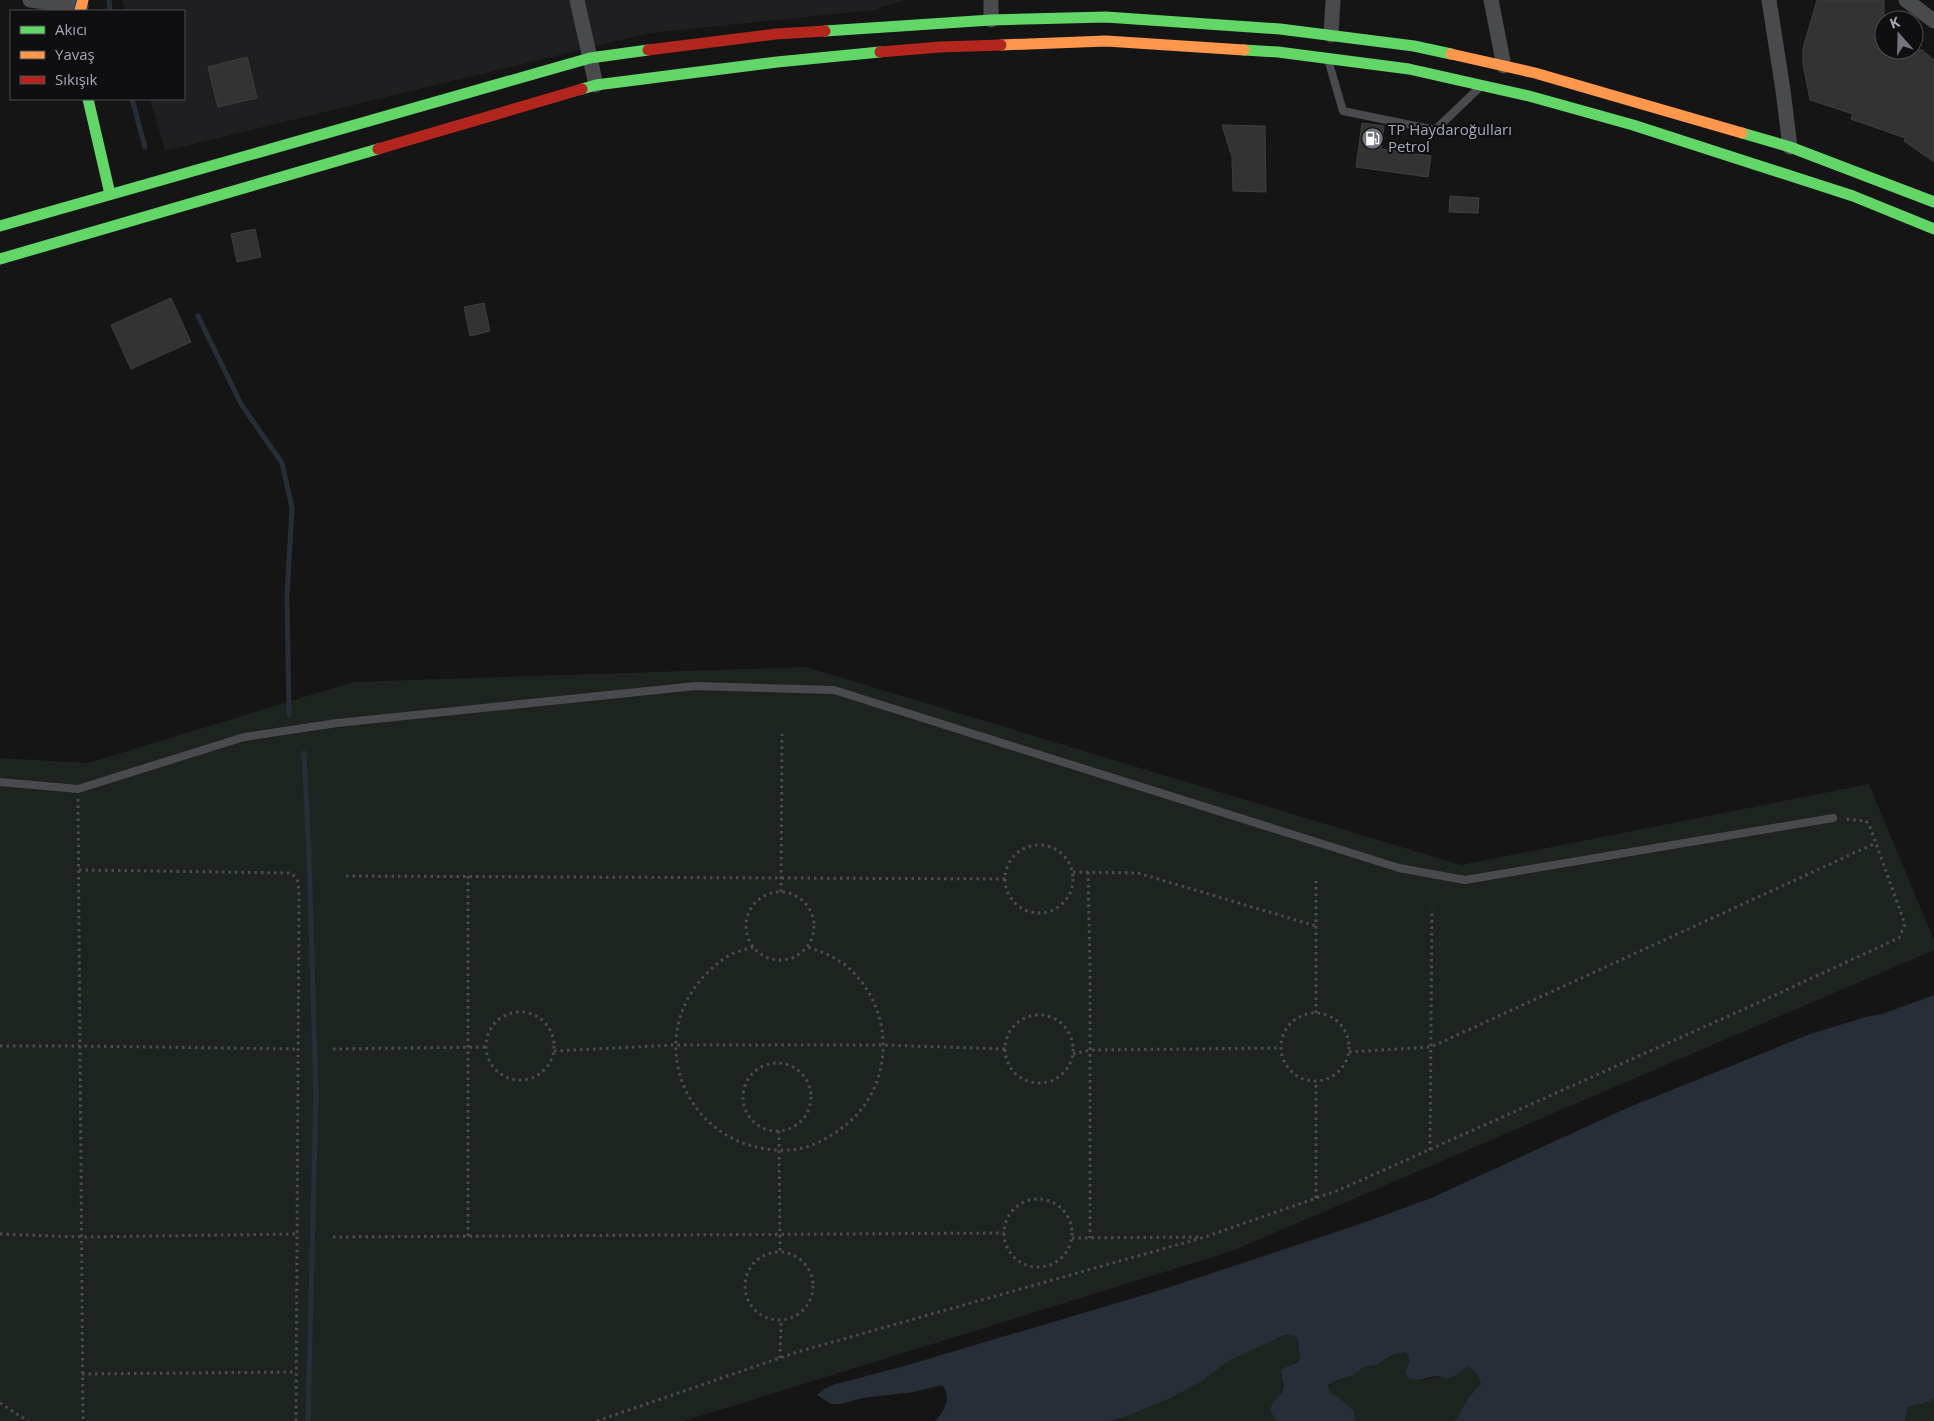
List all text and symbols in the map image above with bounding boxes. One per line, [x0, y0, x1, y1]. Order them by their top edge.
legend [10, 10, 185, 100]
north arrow [1874, 10, 1924, 60]
text: K [1887, 12, 1903, 33]
text: Akıcı [55, 19, 87, 39]
text: Yavaş [55, 44, 95, 64]
text: Sıkışık [55, 69, 98, 89]
place label: TP Haydaroğulları Petrol [1388, 119, 1512, 156]
fuel station icon: TP Haydaroğulları Petrol [1360, 126, 1384, 150]

